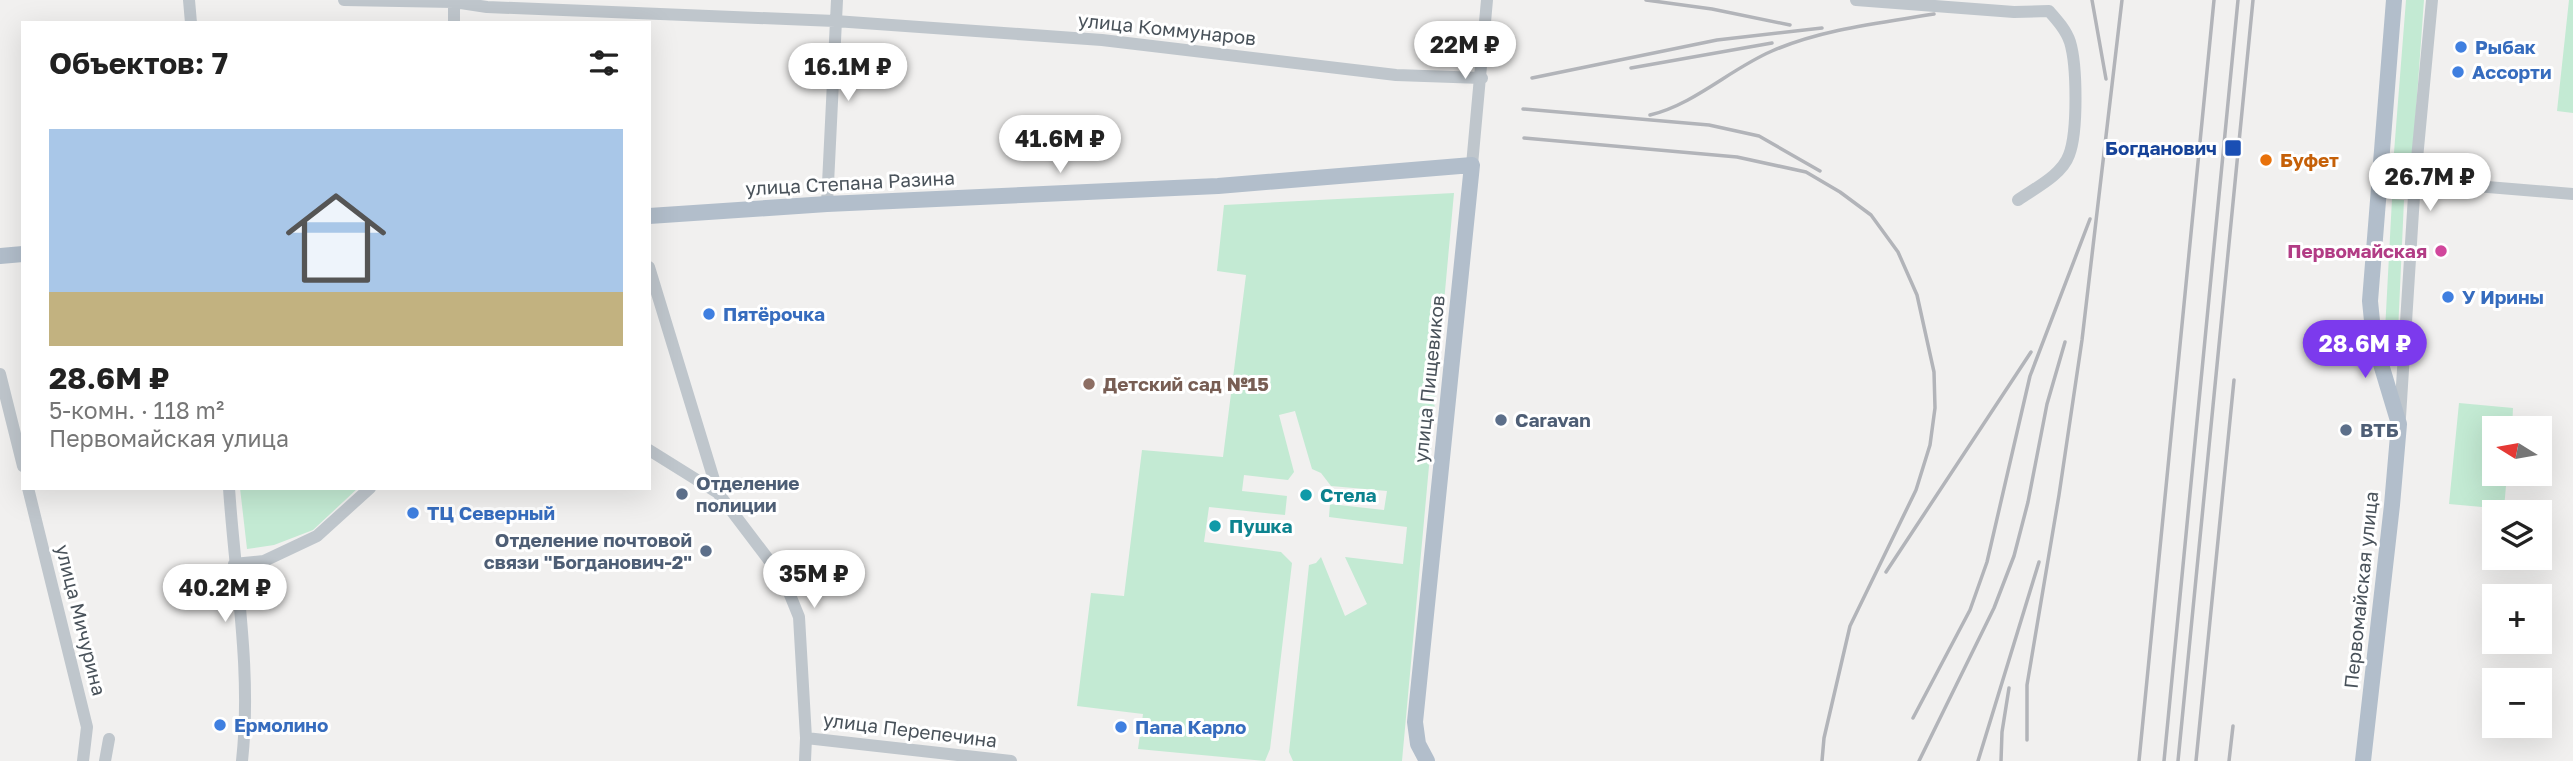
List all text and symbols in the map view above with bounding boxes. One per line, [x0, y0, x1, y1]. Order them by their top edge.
street label: улица Коммунаров [1077, 8, 1257, 49]
pin: 22M ₽ [1416, 22, 1514, 81]
text: 22M ₽ [1430, 30, 1500, 58]
place label: Рыбак [2475, 35, 2536, 58]
marker: Рыбак [2453, 39, 2469, 55]
pin: 16.1M ₽ [783, 43, 913, 103]
icon: filters [585, 44, 623, 82]
text: Объектов: 7 [49, 45, 228, 81]
text: 16.1M ₽ [804, 52, 892, 80]
place label: Ассорти [2472, 60, 2552, 83]
marker: Ассорти [2450, 64, 2466, 80]
pin: 41.6M ₽ [995, 116, 1125, 175]
text: 41.6M ₽ [1015, 124, 1105, 152]
place label: Богданович [2105, 136, 2217, 159]
marker: Богданович [2223, 138, 2243, 158]
place label: Буфет [2280, 148, 2339, 171]
marker: Буфет [2258, 152, 2274, 168]
pin: 26.7M ₽ [2365, 154, 2495, 213]
text: 26.7M ₽ [2385, 162, 2475, 190]
street label: улица Степана Разина [745, 166, 955, 199]
icon: home [273, 175, 399, 301]
place label: Первомайская [2287, 239, 2427, 262]
marker: Первомайская [2433, 243, 2449, 259]
place label: У Ирины [2462, 285, 2544, 308]
marker: У Ирины [2440, 289, 2456, 305]
street label: улица Пищевиков [1408, 294, 1449, 464]
place label: Пятёрочка [723, 302, 825, 325]
marker: Пятёрочка [701, 306, 717, 322]
pin: 28.6M ₽ [2300, 320, 2430, 380]
text: 28.6M ₽ [2319, 329, 2411, 357]
text: 28.6M ₽ [49, 360, 170, 396]
place label: Детский сад №15 [1103, 372, 1269, 395]
marker: Детский сад №15 [1081, 376, 1097, 392]
text: 5-комн. · 118 m² [49, 396, 224, 424]
place label: Caravan [1515, 408, 1591, 431]
marker: Caravan [1493, 412, 1509, 428]
north arrow [2482, 416, 2552, 486]
map controls [2482, 416, 2552, 738]
place label: ВТБ [2360, 418, 2399, 441]
marker: ВТБ [2338, 422, 2354, 438]
text: Первомайская улица [49, 424, 289, 452]
place label: Отделение полиции [696, 471, 800, 516]
place label: Стела [1320, 483, 1377, 506]
marker: Отделение полиции [674, 486, 690, 502]
marker: Стела [1298, 487, 1314, 503]
street label: Первомайская улица [2339, 490, 2382, 690]
button: layers [2482, 500, 2552, 570]
place label: ТЦ Северный [427, 501, 555, 524]
marker: ТЦ Северный [405, 505, 421, 521]
place label: Пушка [1229, 514, 1292, 537]
marker: Пушка [1207, 518, 1223, 534]
place label: Отделение почтовой связи "Богданович-2" [484, 528, 692, 573]
street label: улица Мичурина [52, 542, 111, 698]
marker: Отделение почтовой связи "Богданович-2" [698, 543, 714, 559]
pin: 35M ₽ [765, 550, 863, 610]
text: 35M ₽ [779, 559, 849, 587]
pin: 40.2M ₽ [160, 564, 290, 624]
text: 40.2M ₽ [179, 573, 271, 601]
button: + [2482, 584, 2552, 654]
button: − [2482, 668, 2552, 738]
street label: улица Перепечина [822, 707, 998, 752]
place label: Ермолино [234, 713, 328, 736]
place label: Папа Карло [1135, 715, 1246, 738]
marker: Ермолино [212, 717, 228, 733]
marker: Папа Карло [1113, 719, 1129, 735]

